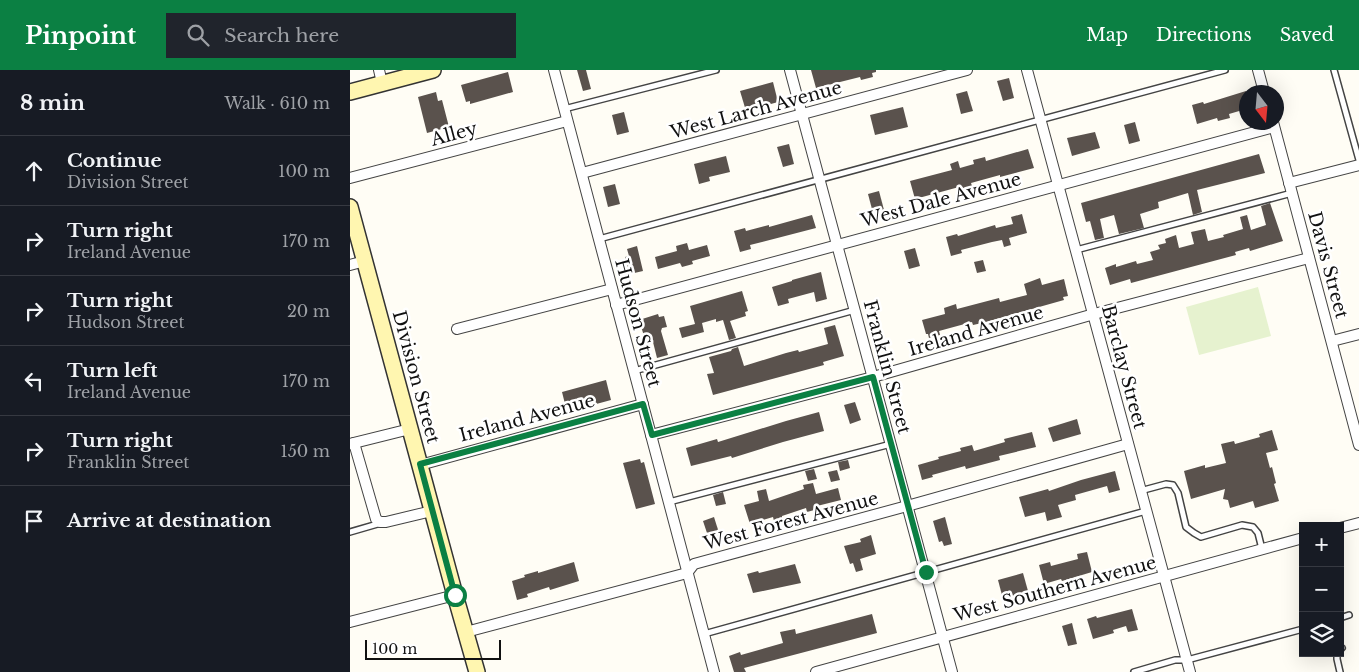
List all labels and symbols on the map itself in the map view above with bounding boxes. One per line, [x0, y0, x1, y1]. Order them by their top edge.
street label: West Larch Avenue [667, 77, 844, 144]
north arrow [1239, 85, 1284, 130]
street label: Alley [427, 117, 480, 151]
street label: West Dale Avenue [857, 168, 1024, 232]
street label: Davis Street [1303, 209, 1353, 321]
street label: Hudson Street [610, 256, 666, 390]
street label: Franklin Street [859, 298, 915, 437]
street label: Ireland Avenue [906, 301, 1046, 361]
street label: Barclay Street [1097, 303, 1151, 432]
street label: Division Street [388, 308, 444, 446]
street label: Ireland Avenue [457, 389, 597, 447]
street label: West Forest Avenue [700, 487, 881, 555]
street label: West Southern Avenue [950, 551, 1159, 627]
route end [915, 561, 938, 584]
route start [444, 584, 467, 607]
scale bar [365, 637, 501, 660]

